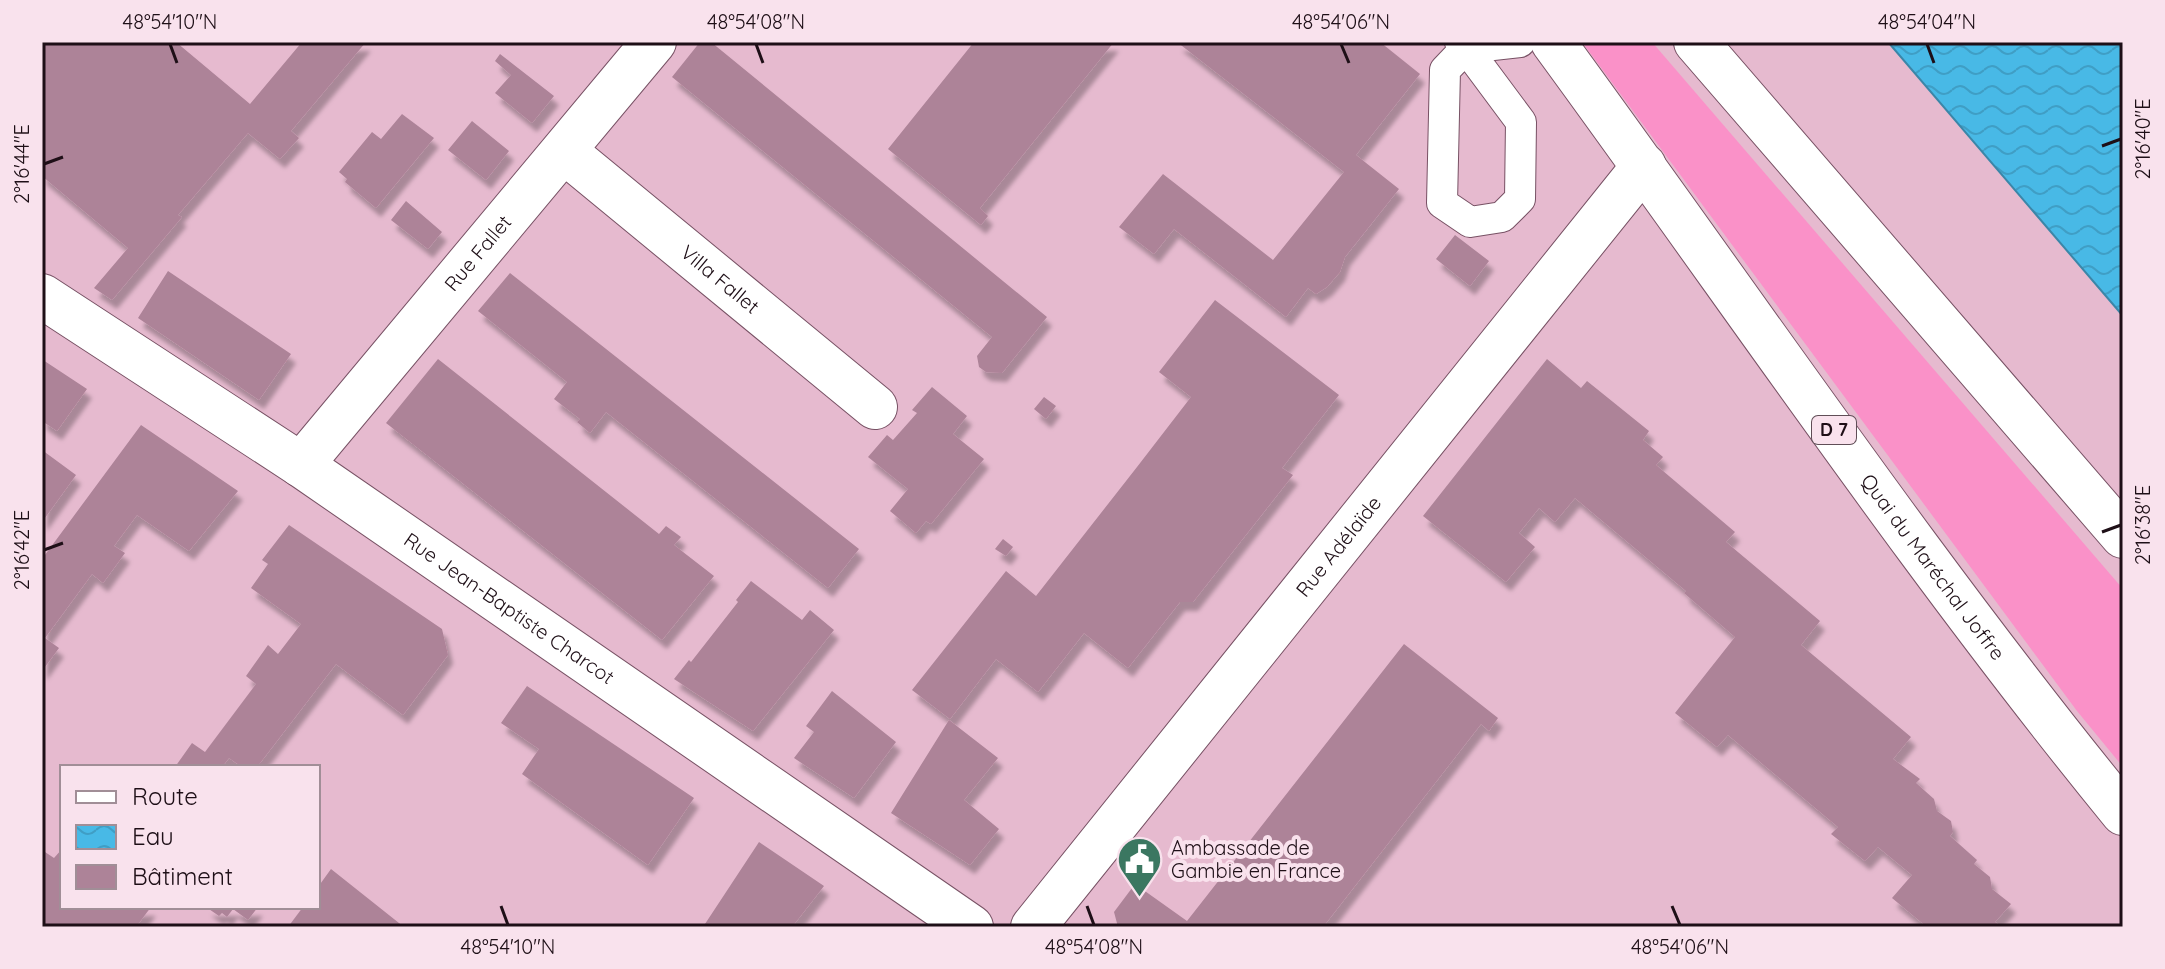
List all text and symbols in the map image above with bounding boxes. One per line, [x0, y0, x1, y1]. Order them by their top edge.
text: 48°54'10"N [123, 9, 217, 34]
text: 48°54'08"N [707, 9, 805, 34]
text: 48°54'06"N [1292, 9, 1390, 34]
text: 48°54'04"N [1878, 9, 1976, 34]
text: 2°16'40"E [2130, 98, 2155, 180]
text: 2°16'44"E [9, 124, 34, 204]
street label: Rue Fallet [439, 209, 517, 296]
street label: Villa Fallet [676, 239, 765, 319]
road number: D 7 [1812, 416, 1856, 444]
street label: Quai du Maréchal Joffre [1856, 469, 2011, 665]
text: 2°16'38"E [2130, 485, 2155, 565]
street label: Rue Adélaïde [1290, 491, 1386, 602]
text: 2°16'42"E [9, 510, 34, 590]
street label: Rue Jean-Baptiste Charcot [399, 527, 620, 689]
legend [60, 765, 320, 909]
text: Route [132, 781, 198, 811]
text: Eau [132, 821, 174, 851]
public building icon: Ambassade de Gambie en France [1116, 835, 1164, 898]
place label: Ambassade de Gambie en France [1171, 835, 1341, 883]
text: Bâtiment [132, 861, 233, 891]
text: 48°54'10"N [461, 934, 555, 959]
text: 48°54'08"N [1045, 934, 1143, 959]
text: 48°54'06"N [1631, 934, 1729, 959]

